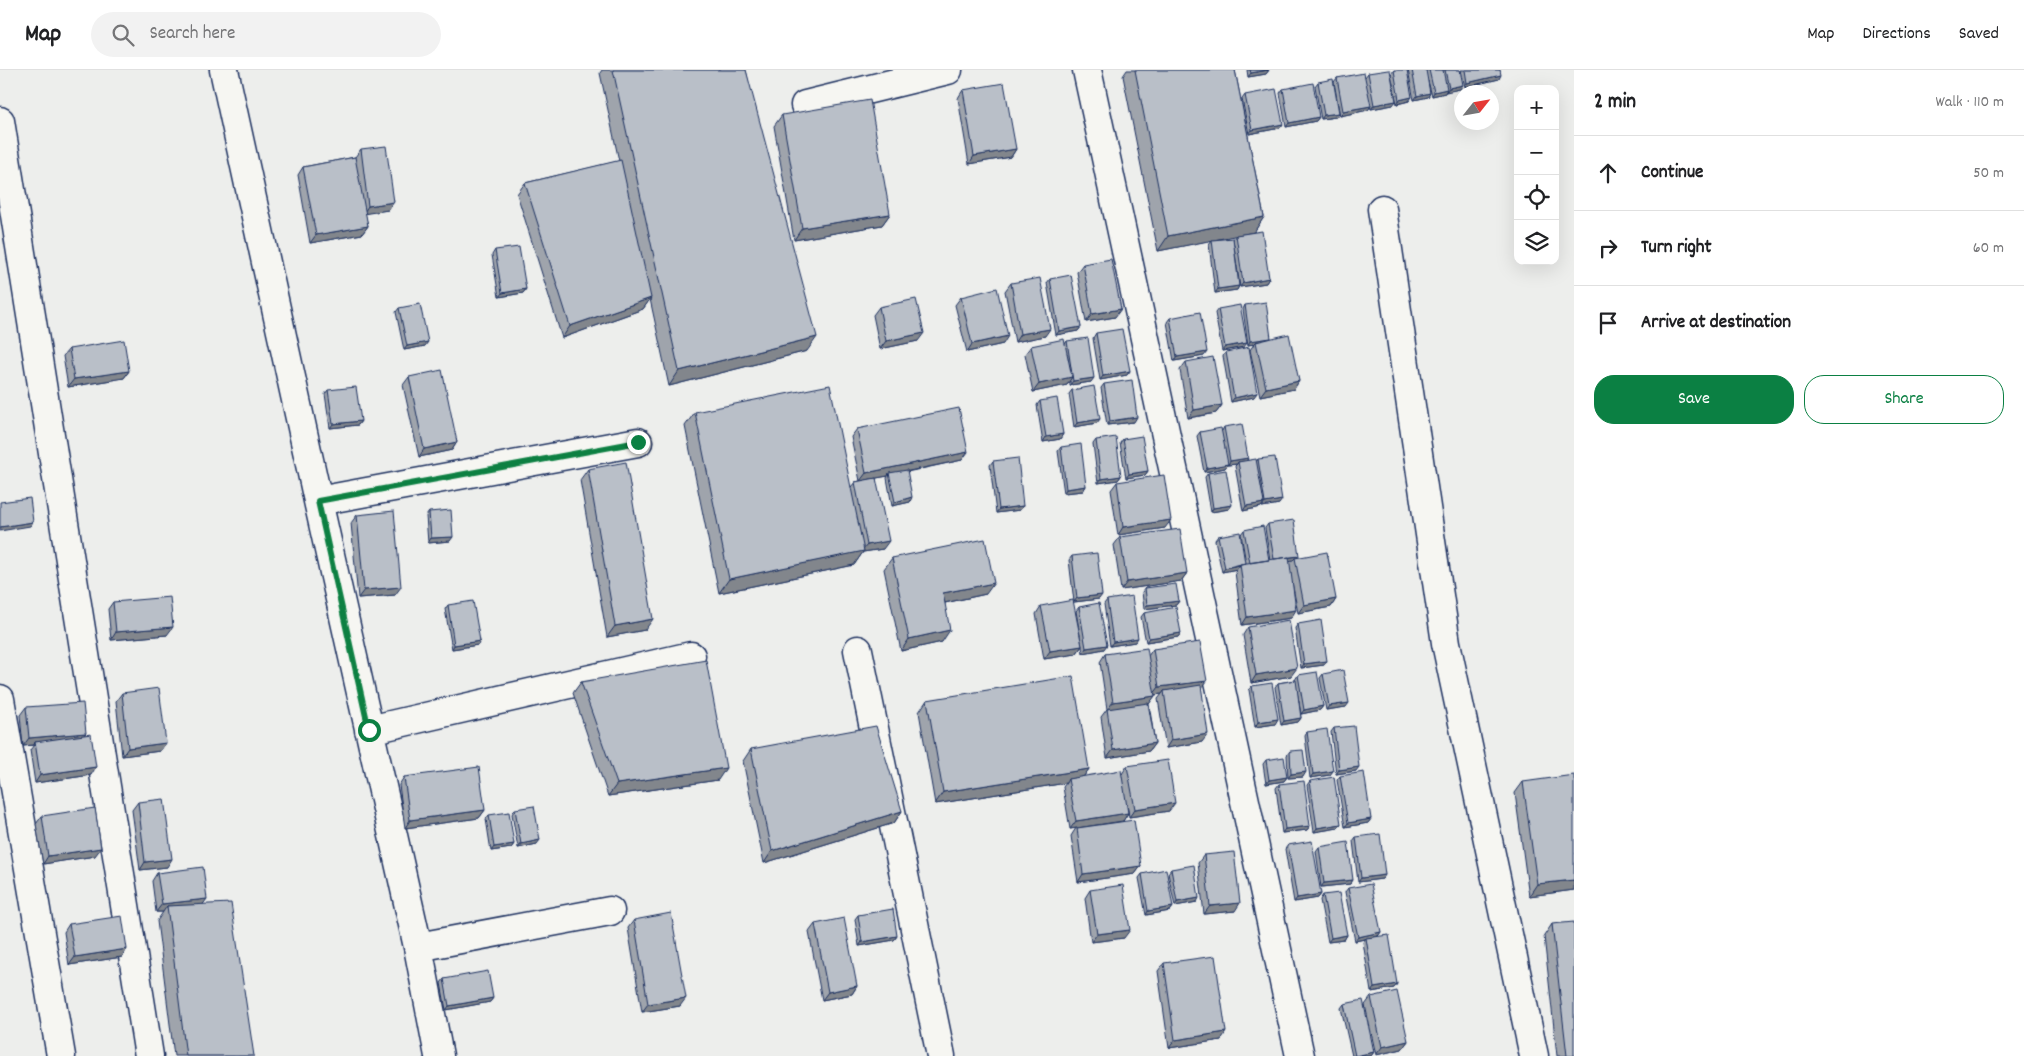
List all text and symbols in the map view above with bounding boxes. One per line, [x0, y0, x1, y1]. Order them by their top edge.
search box [91, 12, 441, 57]
text: Map [25, 18, 61, 52]
icon: search [109, 21, 137, 49]
text: Search here [149, 21, 235, 48]
text: Map [1807, 22, 1834, 47]
text: Directions [1862, 22, 1931, 47]
text: Saved [1959, 22, 1999, 47]
north arrow [1454, 85, 1499, 130]
map controls [1514, 85, 1559, 265]
button: + [1514, 85, 1559, 130]
text: 2 min [1594, 88, 1636, 118]
text: Walk · 110 m [1936, 91, 2004, 114]
button: − [1514, 130, 1559, 175]
icon: ahead [1594, 159, 1622, 187]
text: Continue [1641, 160, 1703, 187]
text: 50 m [1973, 162, 2004, 185]
button: locate [1514, 175, 1559, 220]
button: layers [1514, 220, 1559, 265]
icon: right [1594, 234, 1622, 262]
text: Turn right [1641, 235, 1712, 262]
text: 60 m [1973, 237, 2004, 260]
icon: arrive [1594, 309, 1622, 337]
text: Arrive at destination [1641, 310, 1791, 337]
button: Save [1594, 375, 1794, 424]
button: Share [1804, 375, 2004, 424]
route end [627, 431, 650, 454]
route start [358, 719, 381, 742]

